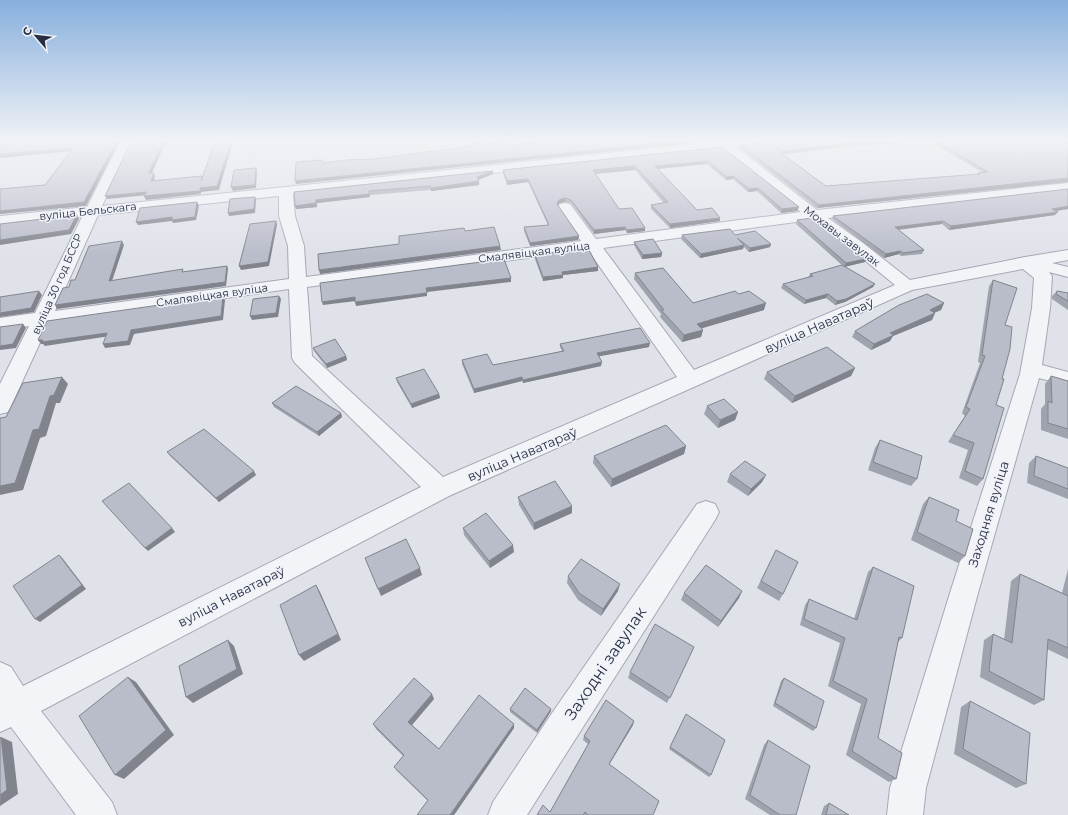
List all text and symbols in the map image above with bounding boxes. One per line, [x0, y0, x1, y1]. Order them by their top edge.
north arrow [16, 16, 56, 56]
text: С [19, 24, 35, 38]
street label: вуліца Бельскага [39, 199, 137, 223]
street label: Мохавы завулак [801, 203, 884, 270]
street label: вуліца 30 год БССР [28, 231, 86, 337]
street label: Смалявіцкая вуліца [477, 238, 591, 266]
street label: Смалявіцкая вуліца [155, 280, 269, 310]
street label: вуліца Наватараў [762, 293, 877, 356]
street label: вуліца Наватараў [465, 423, 580, 484]
street label: Заходняя вуліца [964, 459, 1012, 569]
street label: вуліца Наватараў [175, 562, 288, 630]
street label: Заходні завулак [561, 603, 651, 723]

